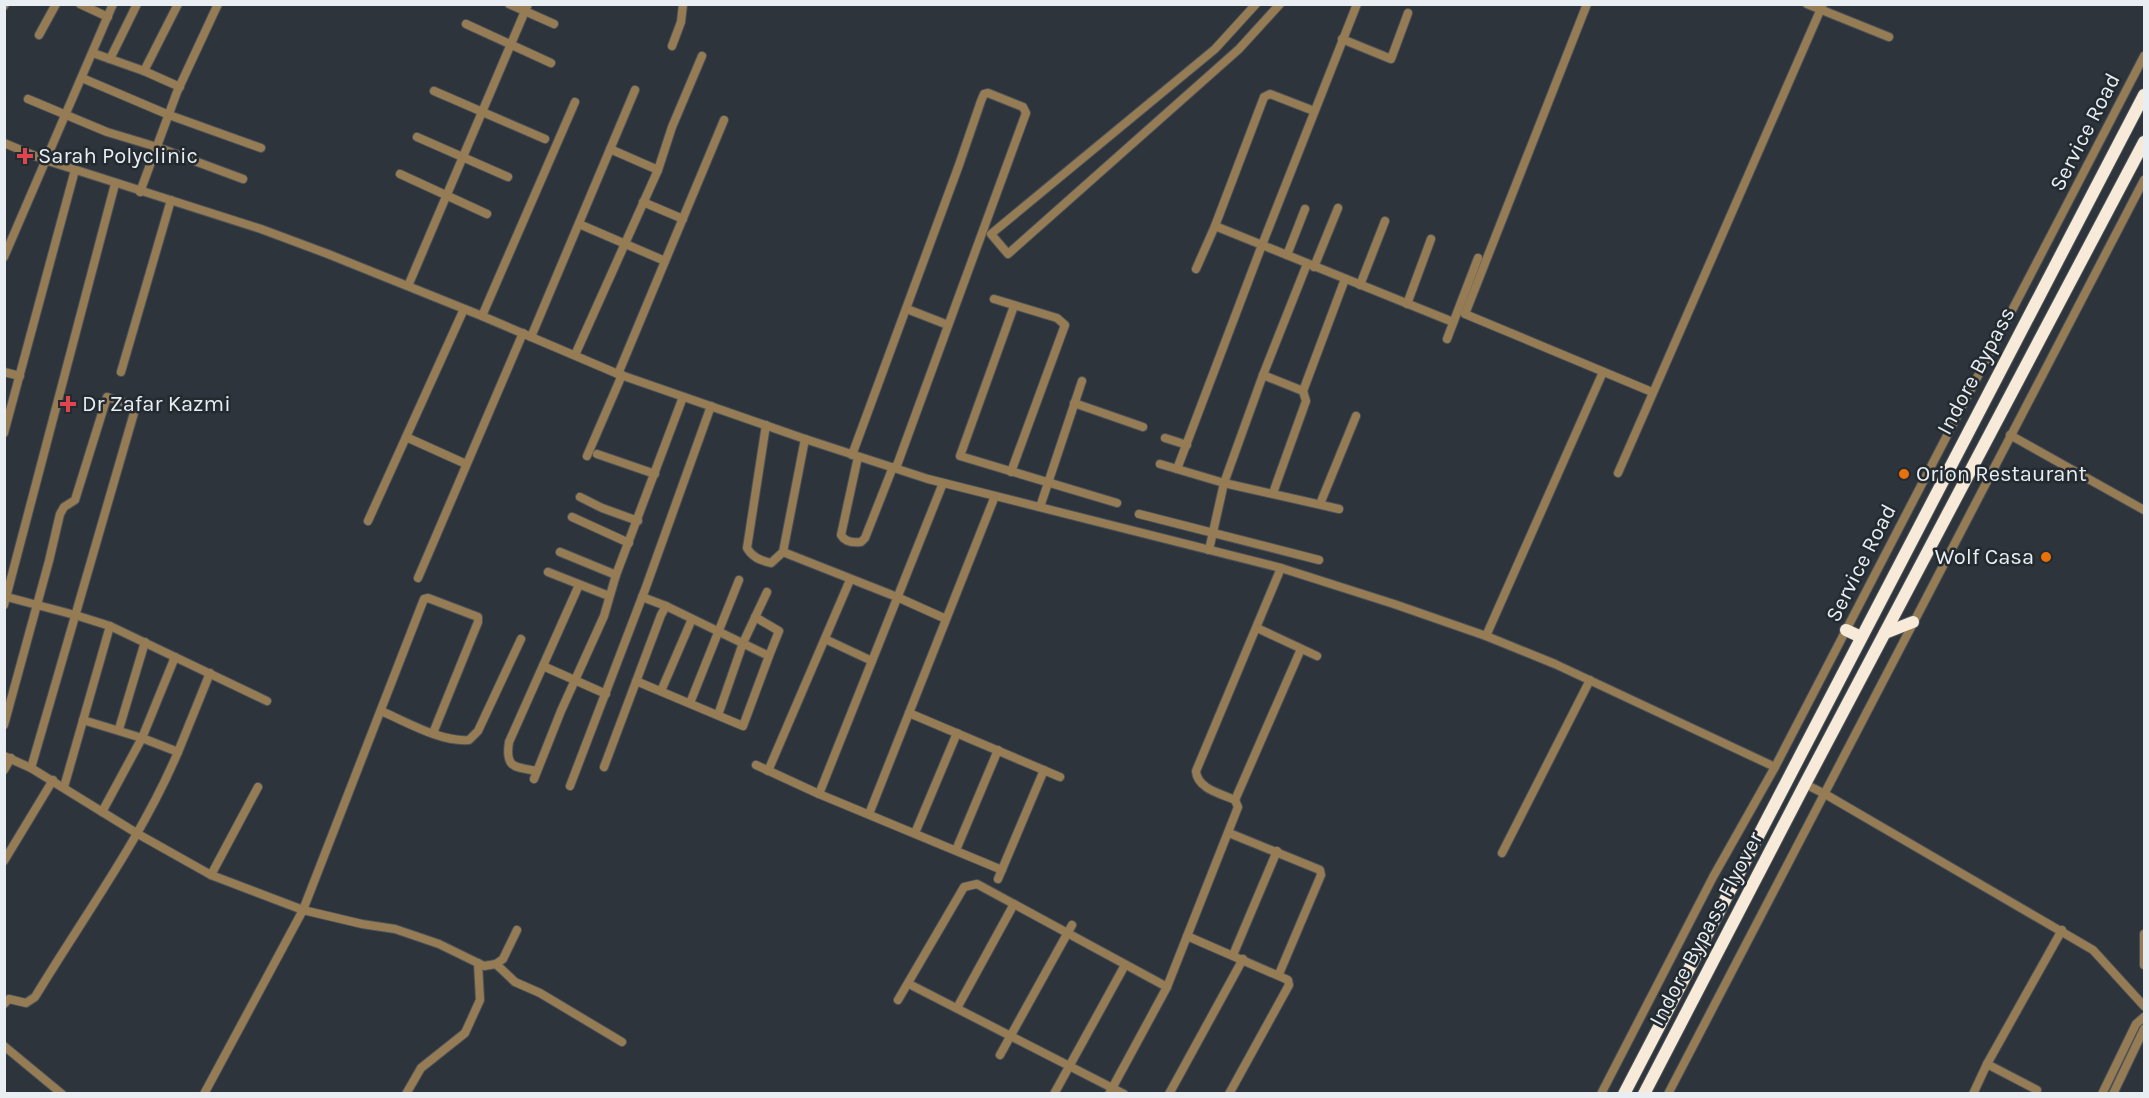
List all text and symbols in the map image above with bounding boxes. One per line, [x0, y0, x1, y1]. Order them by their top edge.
street label: Service Road [2044, 69, 2126, 195]
place label: Sarah Polyclinic [38, 143, 198, 169]
marker: Sarah Polyclinic [16, 147, 34, 165]
street label: Indore Bypass [1931, 303, 2021, 439]
place label: Dr Zafar Kazmi [82, 391, 231, 417]
marker: Dr Zafar Kazmi [59, 395, 77, 413]
place label: Orion Restaurant [1916, 461, 2087, 487]
marker: Orion Restaurant [1897, 467, 1911, 481]
street label: Service Road [1820, 500, 1902, 626]
place label: Wolf Casa [1935, 544, 2034, 570]
marker: Wolf Casa [2039, 550, 2053, 564]
street label: Indore Bypass Flyover [1644, 827, 1768, 1031]

